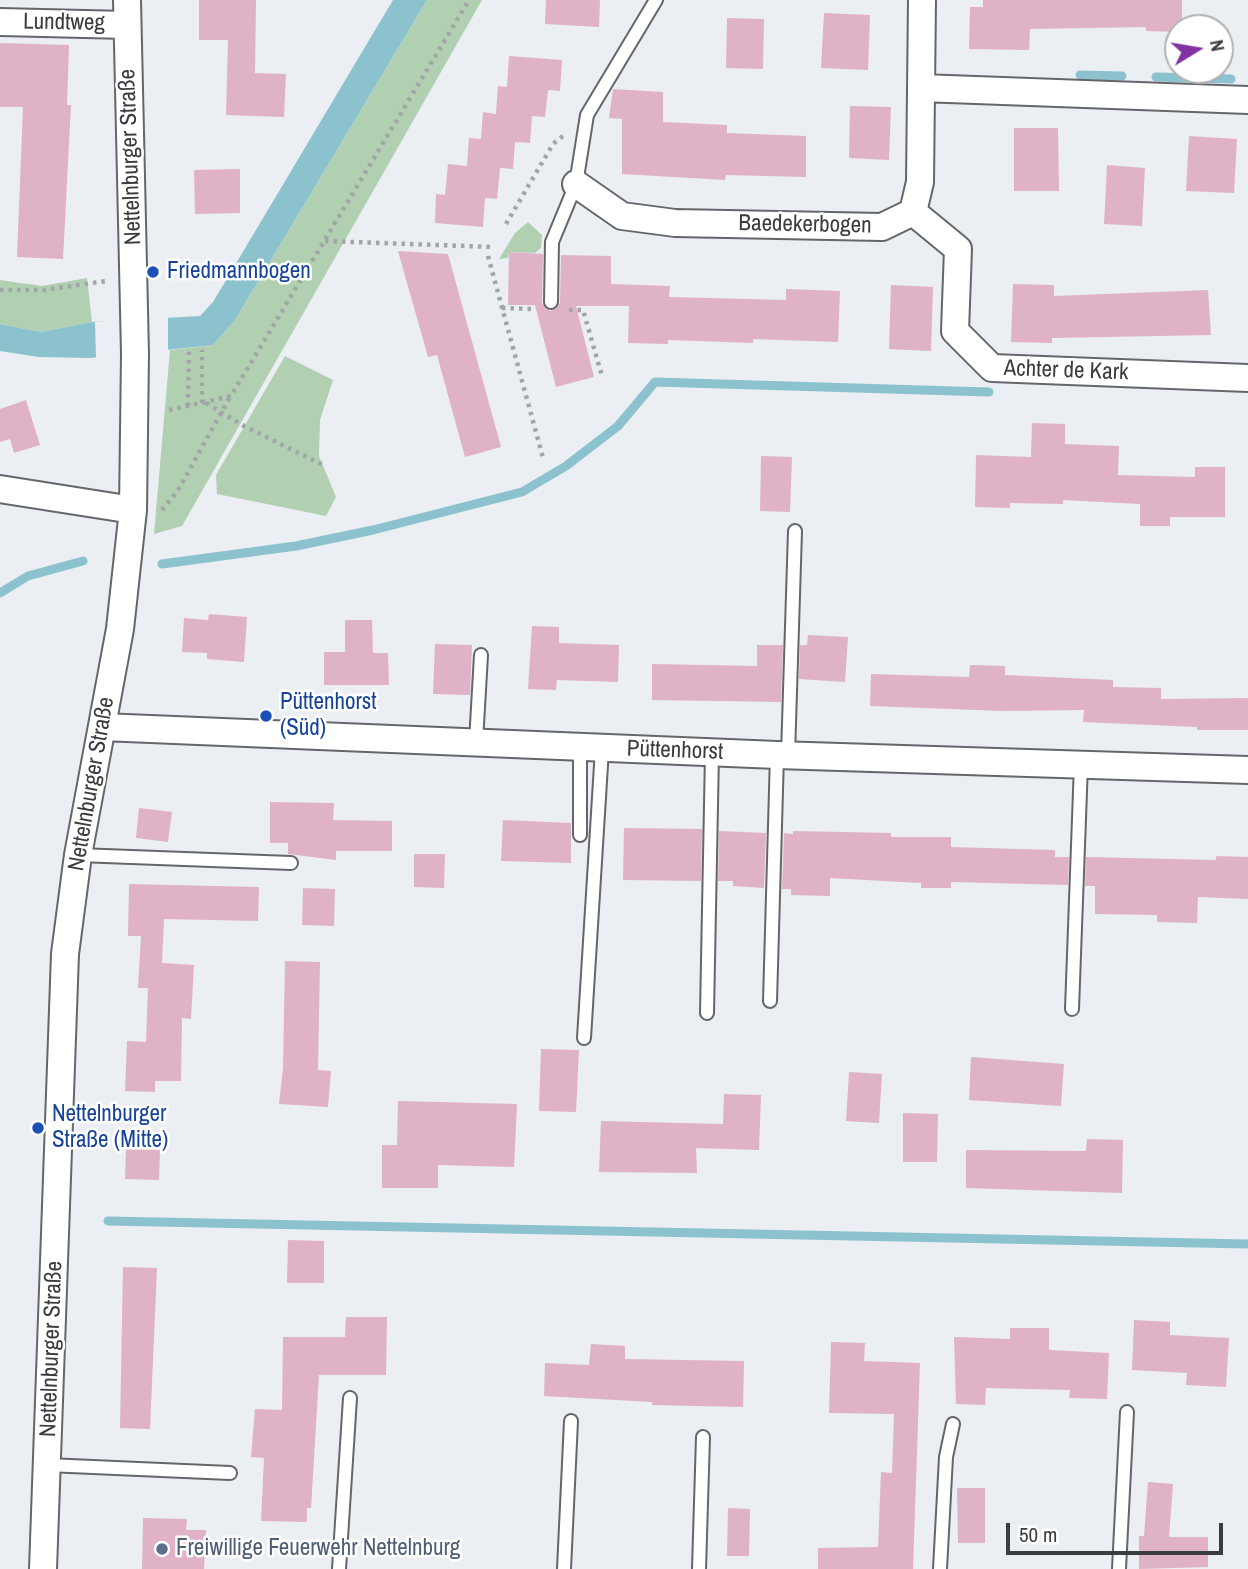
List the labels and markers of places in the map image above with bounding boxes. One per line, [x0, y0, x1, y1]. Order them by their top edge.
place label: Friedmannbogen [167, 258, 311, 286]
marker: Friedmannbogen [145, 264, 161, 280]
place label: Püttenhorst (Süd) [280, 689, 376, 743]
marker: Püttenhorst (Süd) [258, 708, 274, 724]
place label: Nettelnburger Straße (Mitte) [52, 1101, 168, 1155]
marker: Nettelnburger Straße (Mitte) [30, 1120, 46, 1136]
place label: Freiwillige Feuerwehr Nettelnburg [176, 1535, 460, 1563]
marker: Freiwillige Feuerwehr Nettelnburg [154, 1541, 170, 1557]

